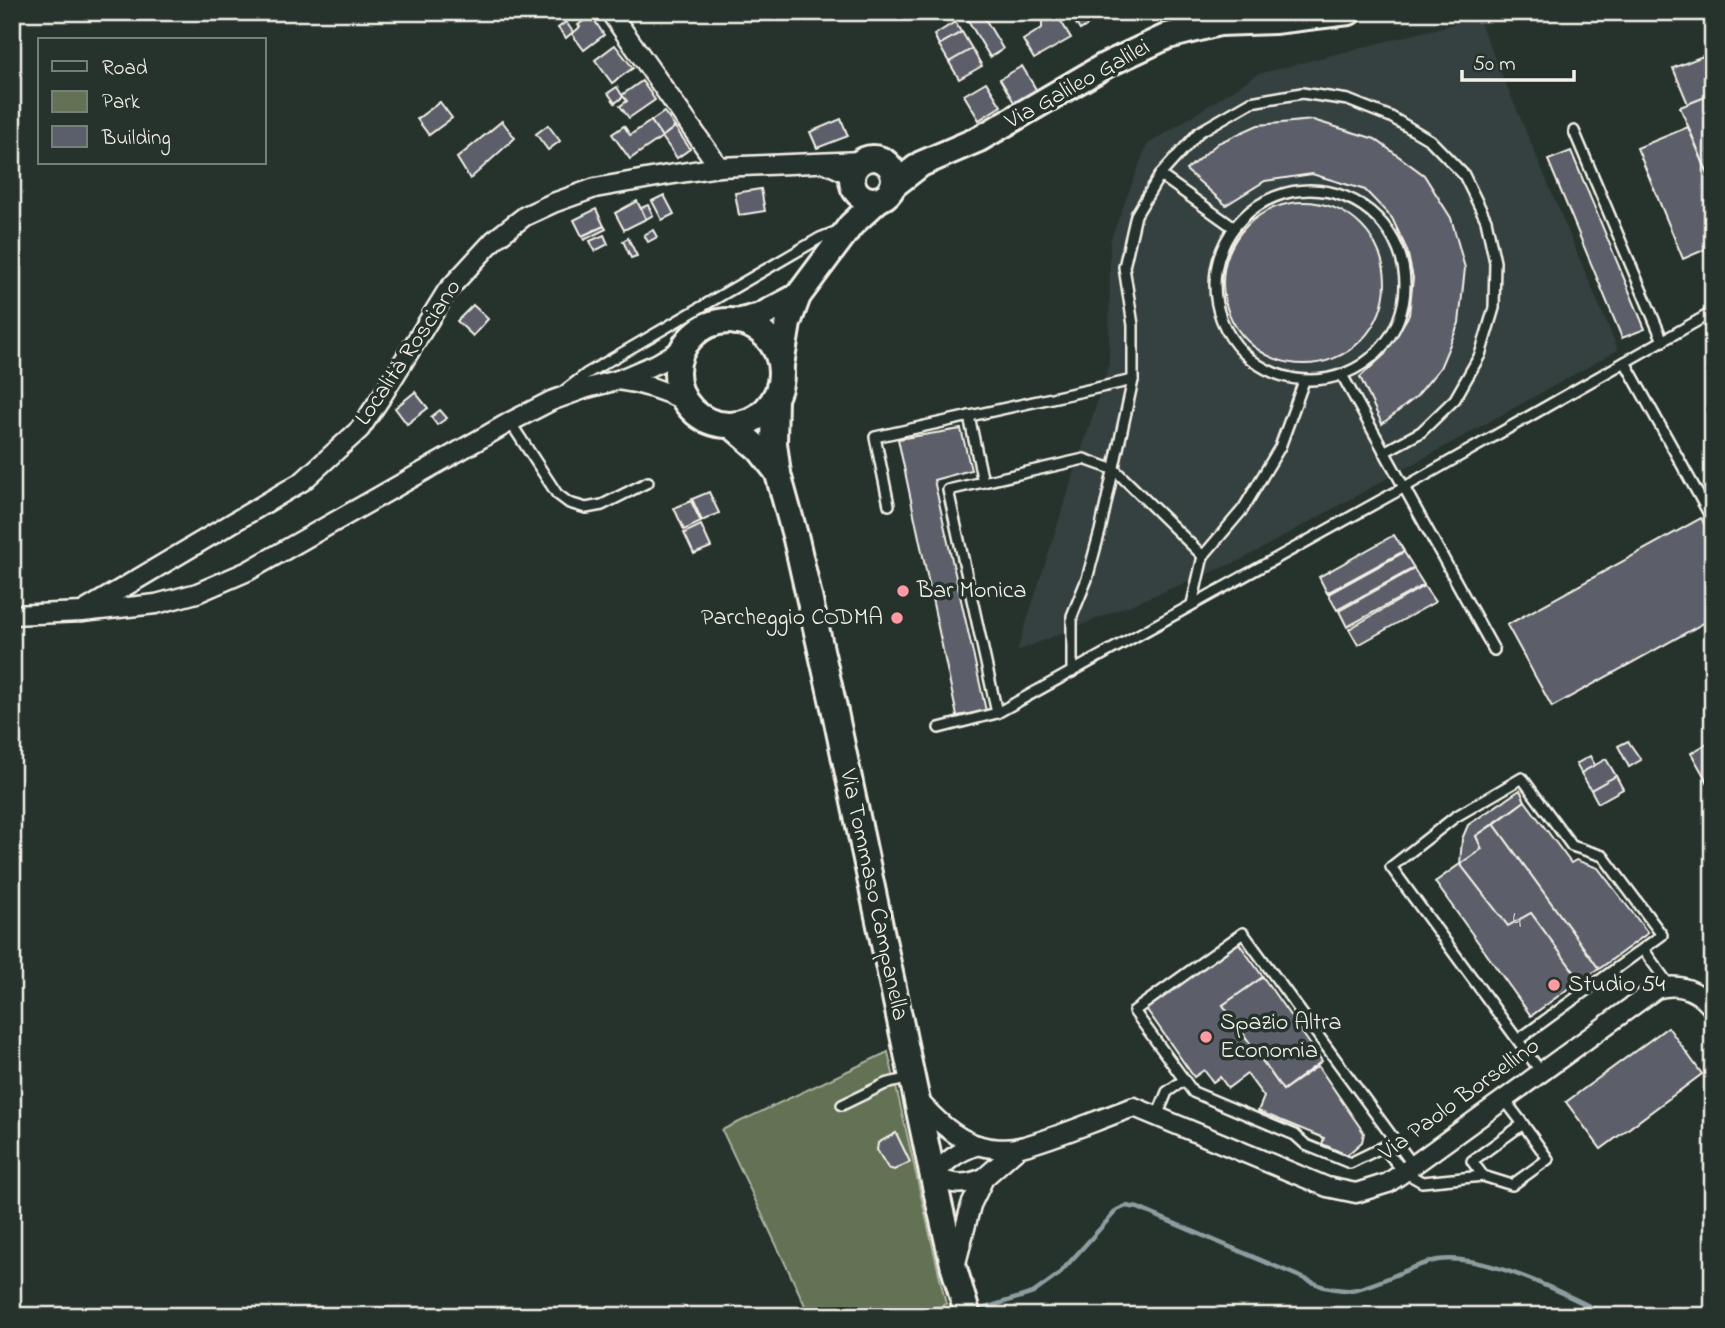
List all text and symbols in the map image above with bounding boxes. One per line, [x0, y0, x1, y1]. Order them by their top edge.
street label: Via Galileo Galilei [998, 31, 1157, 140]
legend [38, 38, 266, 164]
scale bar [1462, 38, 1574, 82]
text: 50 m [1473, 50, 1516, 80]
text: Road [102, 54, 148, 84]
text: Park [102, 88, 141, 118]
text: Building [101, 124, 171, 156]
street label: Località Rosciano [347, 273, 471, 433]
place label: Bar Monica [916, 574, 1026, 609]
marker: Bar Monica [895, 583, 911, 599]
place label: Parcheggio CODMA [701, 601, 883, 636]
marker: Parcheggio CODMA [889, 610, 905, 626]
street label: Via Tommaso Campanella [829, 765, 917, 1024]
house number: 4 [1513, 907, 1522, 937]
place label: Studio 54 [1568, 968, 1665, 1003]
marker: Studio 54 [1546, 977, 1562, 993]
place label: Spazio Altra Economia [1220, 1006, 1342, 1069]
marker: Spazio Altra Economia [1198, 1029, 1214, 1045]
street label: Via Paolo Borsellino [1372, 1030, 1548, 1171]

